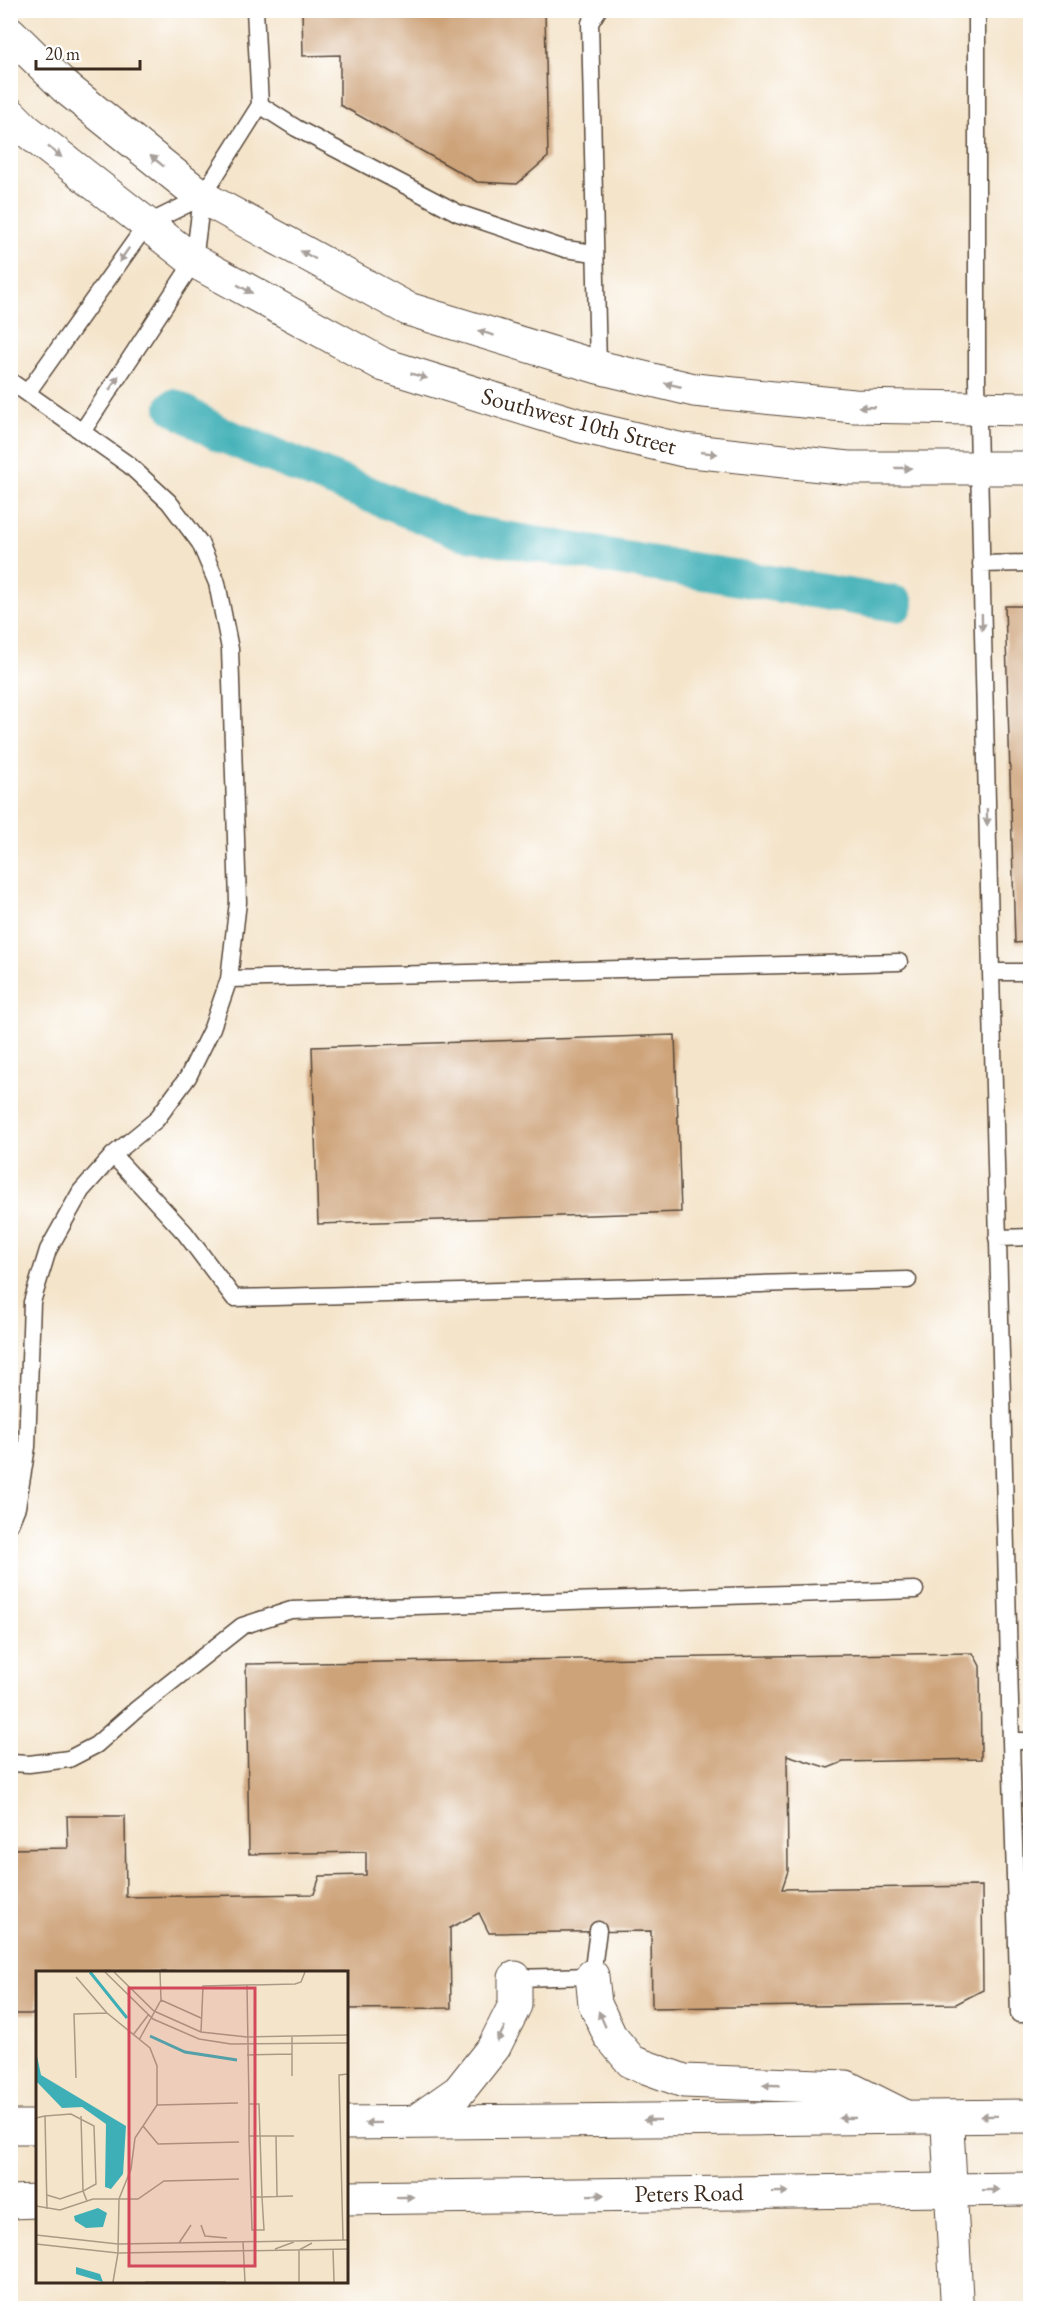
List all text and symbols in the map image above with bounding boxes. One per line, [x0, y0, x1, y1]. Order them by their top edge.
scale bar [36, 33, 140, 71]
text: 20 m [45, 42, 80, 65]
one-way arrow [47, 145, 62, 157]
one-way arrow [149, 155, 164, 167]
one-way arrow [118, 247, 130, 263]
one-way arrow [299, 250, 317, 260]
one-way arrow [237, 284, 254, 294]
one-way arrow [477, 327, 495, 337]
one-way arrow [410, 372, 428, 381]
one-way arrow [108, 375, 119, 391]
street label: Southwest 10th Street [478, 380, 681, 462]
one-way arrow [664, 380, 683, 389]
one-way arrow [858, 402, 877, 411]
one-way arrow [699, 448, 718, 458]
one-way arrow [893, 463, 912, 473]
one-way arrow [977, 613, 987, 632]
one-way arrow [982, 808, 992, 827]
inset map [36, 1971, 348, 2283]
one-way arrow [598, 2011, 607, 2028]
one-way arrow [496, 2025, 506, 2042]
one-way arrow [762, 2080, 781, 2089]
one-way arrow [979, 2111, 998, 2121]
one-way arrow [838, 2113, 857, 2123]
one-way arrow [643, 2115, 662, 2125]
one-way arrow [364, 2118, 383, 2128]
street label: Peters Road [634, 2176, 745, 2209]
one-way arrow [981, 2185, 1000, 2194]
one-way arrow [771, 2187, 790, 2197]
one-way arrow [586, 2190, 605, 2199]
one-way arrow [395, 2192, 414, 2202]

